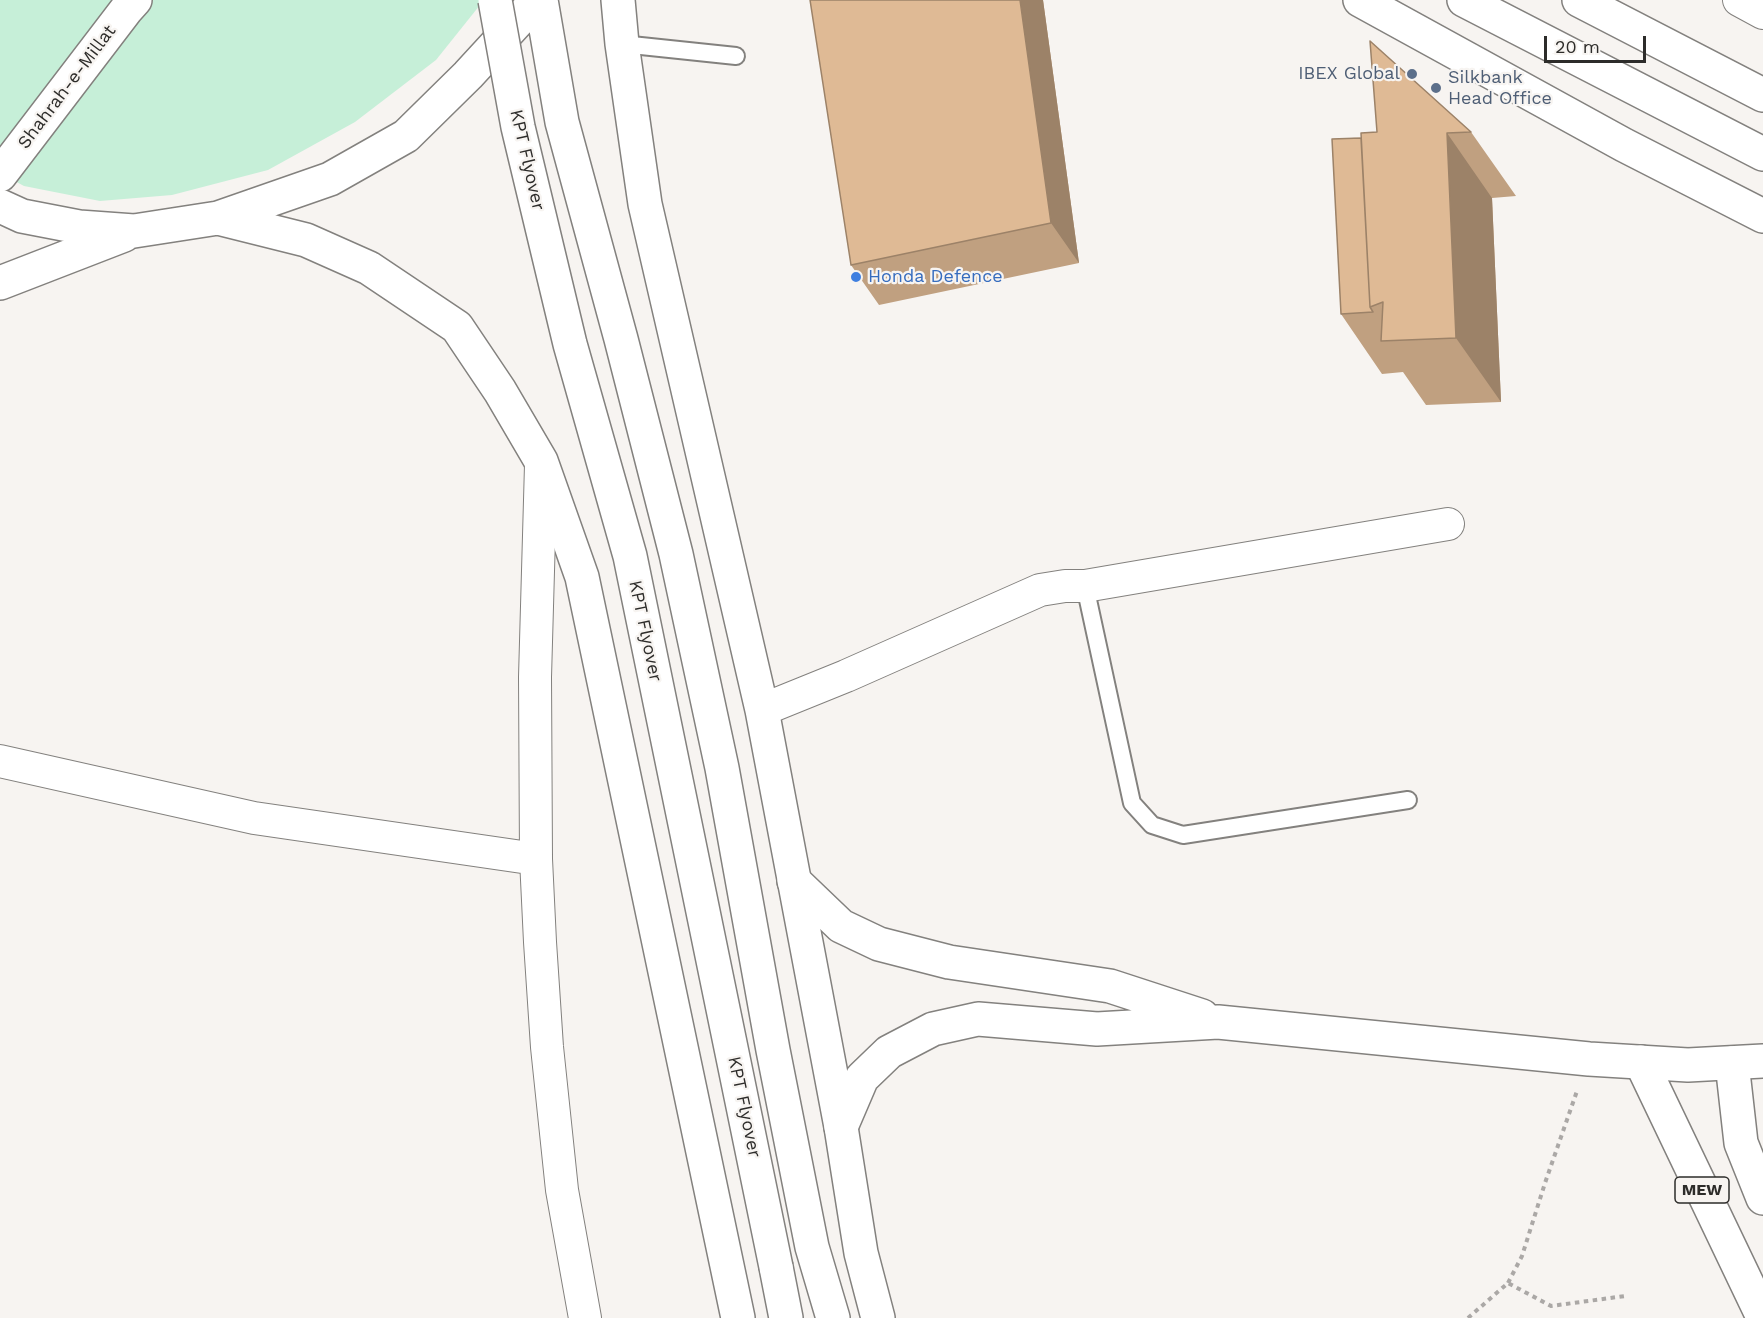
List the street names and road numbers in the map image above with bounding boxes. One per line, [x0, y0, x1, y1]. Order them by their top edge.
street label: Shahrah-e-Millat [13, 21, 121, 153]
street label: KPT Flyover [505, 107, 549, 213]
street label: KPT Flyover [624, 578, 666, 684]
street label: KPT Flyover [723, 1054, 765, 1160]
road number: MEW [1675, 1177, 1729, 1203]

